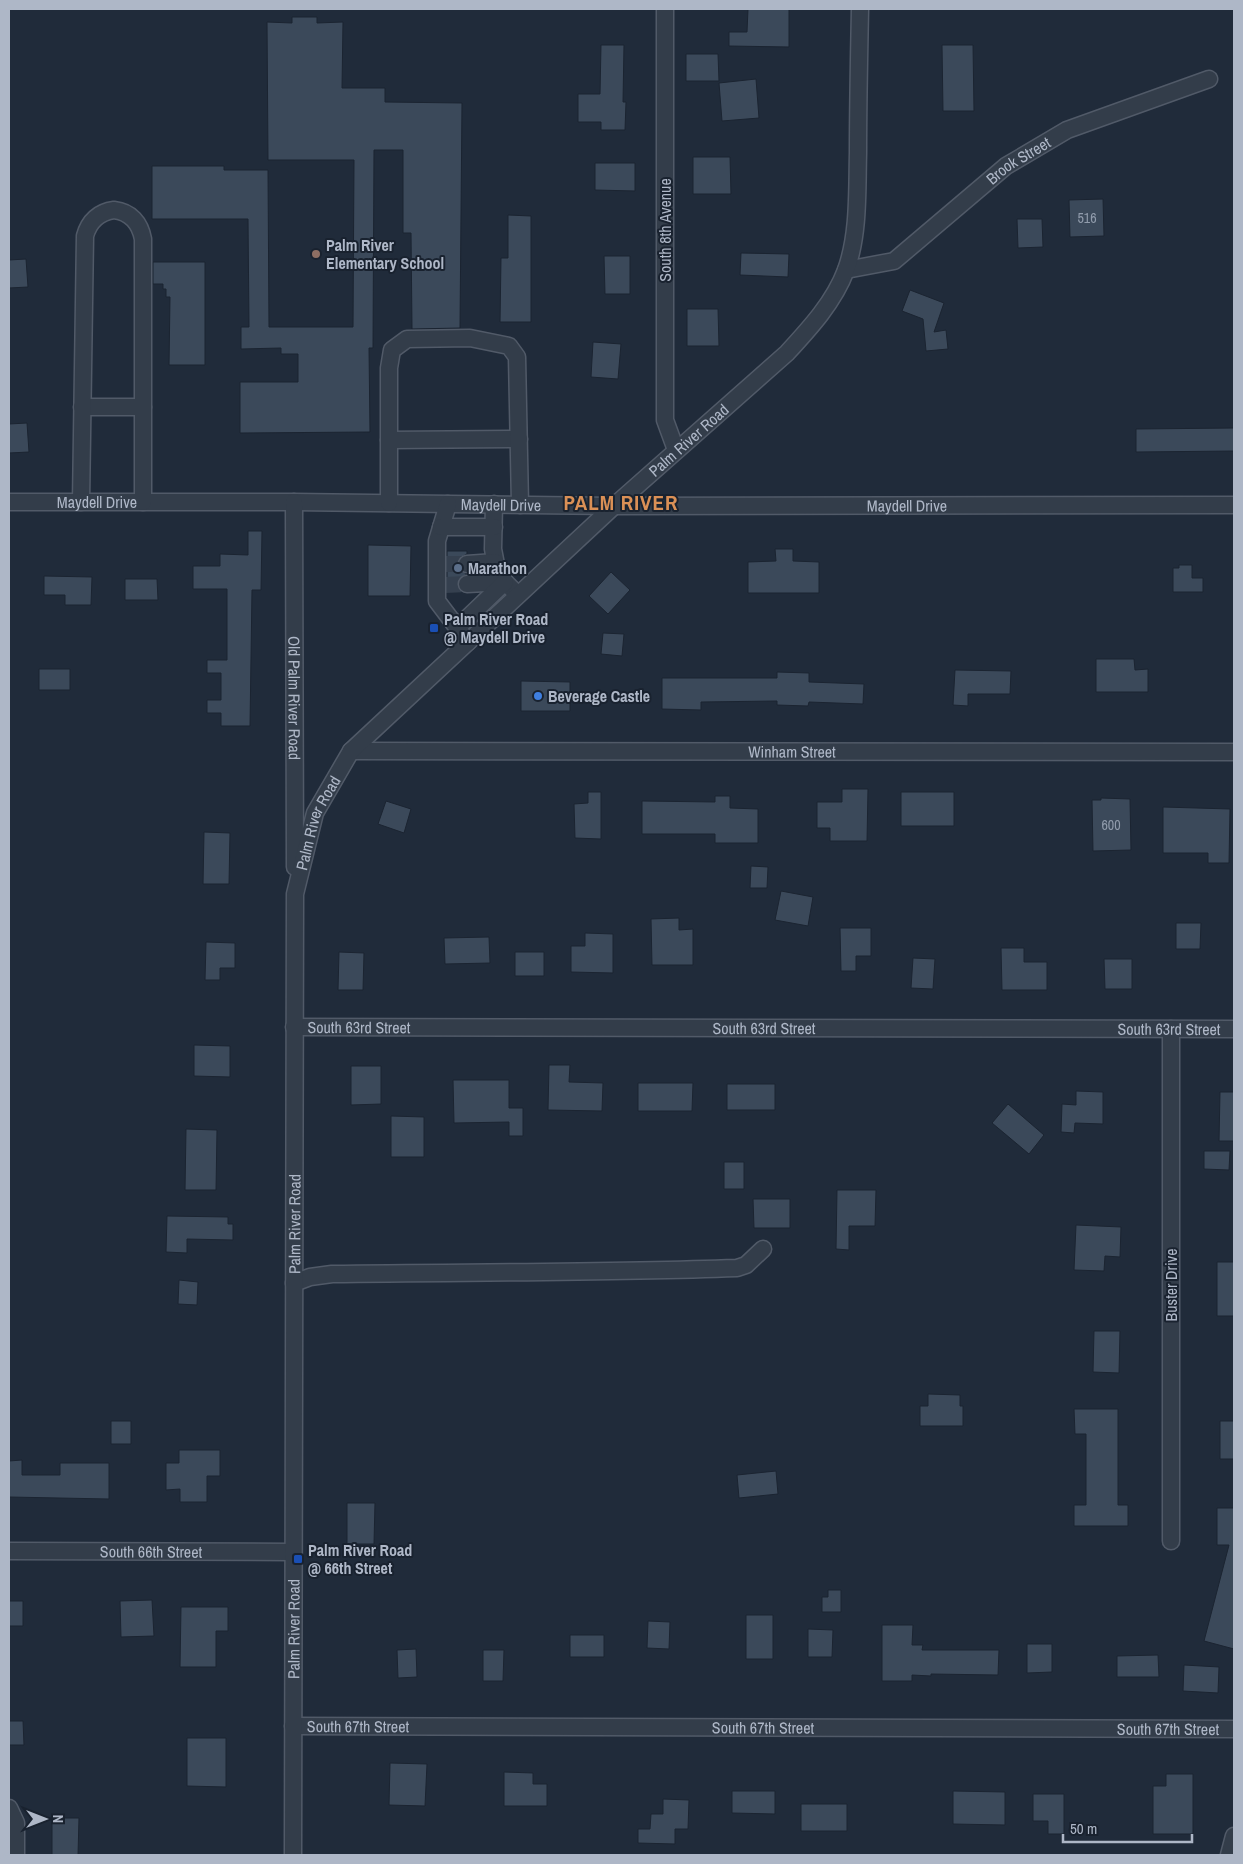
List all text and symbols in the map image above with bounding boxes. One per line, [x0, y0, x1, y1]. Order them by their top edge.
street label: Brook Street [981, 131, 1055, 189]
street label: South 8th Avenue [654, 178, 676, 282]
house number: 516 [1077, 209, 1097, 227]
place label: Palm River Elementary School [326, 234, 444, 274]
marker: Palm River Elementary School [310, 248, 322, 260]
street label: Palm River Road [644, 399, 733, 481]
district label: PALM RIVER [564, 488, 678, 517]
street label: Maydell Drive [57, 491, 137, 513]
street label: Maydell Drive [461, 493, 541, 516]
street label: Maydell Drive [867, 494, 947, 517]
place label: Marathon [468, 557, 527, 579]
marker: Marathon [452, 562, 464, 574]
place label: Palm River Road @ Maydell Drive [444, 608, 548, 648]
marker: Palm River Road @ Maydell Drive [428, 622, 440, 634]
street label: Old Palm River Road [283, 636, 306, 760]
place label: Beverage Castle [548, 685, 650, 707]
marker: Beverage Castle [532, 690, 544, 702]
street label: Winham Street [748, 740, 836, 763]
street label: Palm River Road [290, 772, 345, 872]
house number: 600 [1101, 816, 1121, 834]
street label: South 63rd Street [308, 1016, 411, 1038]
street label: South 63rd Street [713, 1017, 816, 1039]
street label: South 63rd Street [1118, 1018, 1221, 1040]
street label: Palm River Road [283, 1174, 305, 1274]
street label: Buster Drive [1160, 1249, 1182, 1321]
place label: Palm River Road @ 66th Street [308, 1539, 412, 1579]
street label: South 66th Street [100, 1540, 202, 1563]
marker: Palm River Road @ 66th Street [292, 1553, 304, 1565]
street label: Palm River Road [282, 1579, 305, 1679]
street label: South 67th Street [307, 1715, 409, 1737]
street label: South 67th Street [712, 1716, 814, 1739]
street label: South 67th Street [1117, 1718, 1219, 1740]
north arrow [20, 1794, 70, 1844]
scale bar [1063, 1812, 1192, 1844]
text: N [49, 1815, 67, 1823]
text: 50 m [1070, 1818, 1097, 1839]

